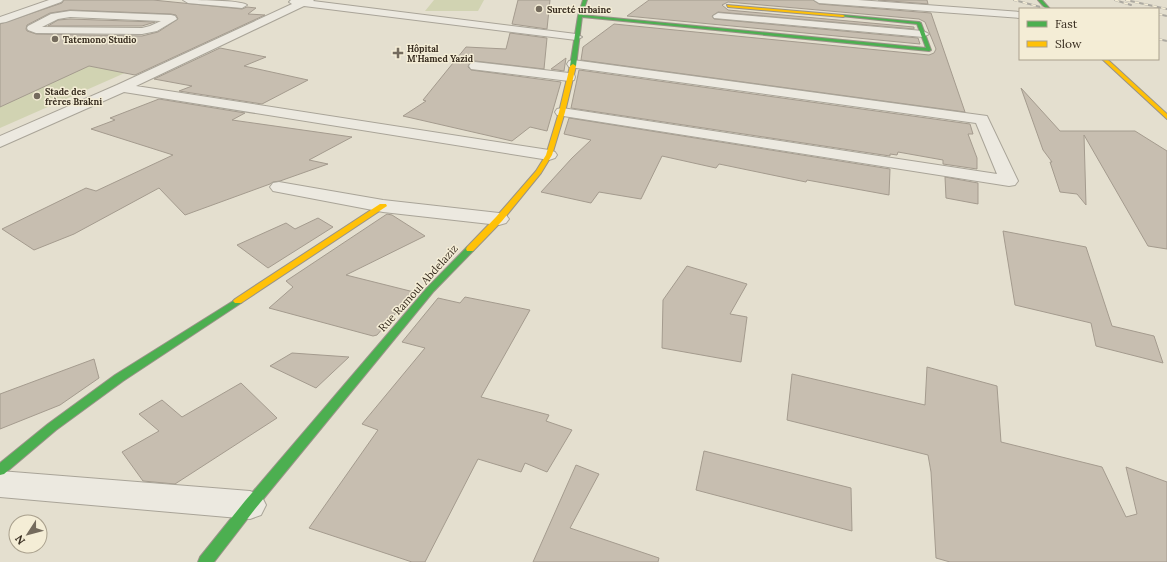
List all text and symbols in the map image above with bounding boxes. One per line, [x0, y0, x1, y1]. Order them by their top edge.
marker: Sureté urbaine [534, 4, 544, 14]
place label: Sureté urbaine [547, 4, 611, 15]
legend [1019, 8, 1159, 60]
text: Fast [1055, 16, 1078, 31]
marker: Tatemono Studio [50, 34, 60, 44]
place label: Tatemono Studio [63, 34, 136, 45]
text: Slow [1055, 36, 1082, 51]
place label: Hôpital M'Hamed Yazid [407, 43, 474, 64]
marker: Hôpital M'Hamed Yazid [392, 47, 404, 59]
place label: Stade des frères Brakni [45, 86, 102, 107]
marker: Stade des frères Brakni [32, 91, 42, 101]
street label: Rue Ramoul Abdelaziz [375, 241, 461, 334]
north arrow [8, 514, 48, 554]
text: N [11, 532, 28, 547]

